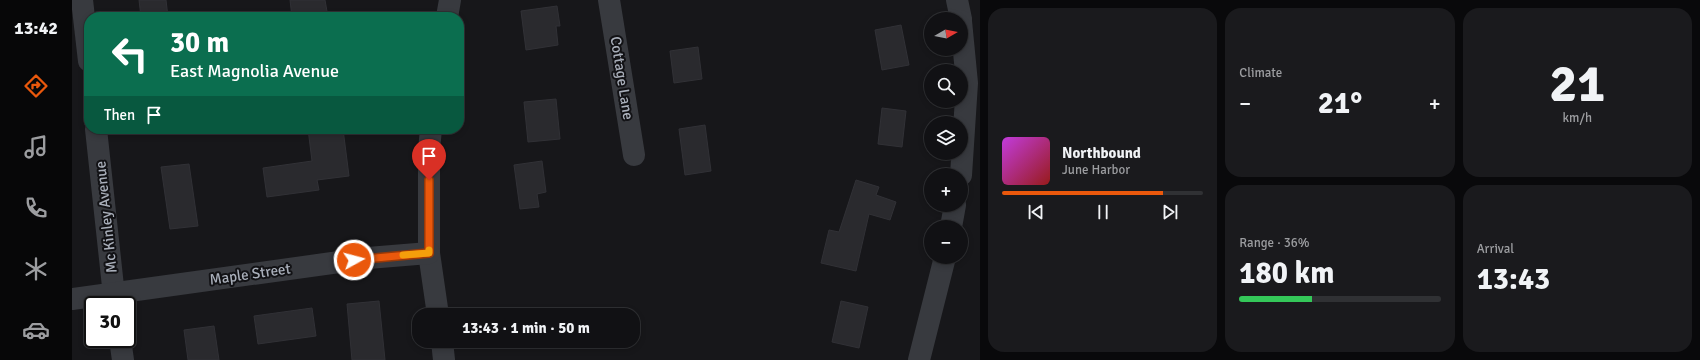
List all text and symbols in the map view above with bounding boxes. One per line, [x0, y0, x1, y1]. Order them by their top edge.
north arrow [924, 12, 968, 56]
map controls [924, 12, 968, 264]
text: 13:42 [14, 17, 58, 39]
text: 30 m [170, 26, 229, 60]
icon: left [104, 28, 156, 80]
street label: Cottage Lane [607, 35, 637, 121]
text: 21 [1549, 52, 1605, 116]
text: East Magnolia Avenue [170, 60, 339, 82]
button: search [924, 64, 968, 108]
text: Climate [1239, 65, 1282, 81]
icon: directions [22, 72, 50, 100]
text: 21° [1318, 85, 1362, 122]
text: − [1239, 90, 1251, 117]
text: + [1429, 90, 1441, 117]
icon: arrive [143, 104, 165, 126]
text: Then [104, 106, 135, 124]
text: km/h [1563, 110, 1592, 126]
button: layers [924, 116, 968, 160]
icon: music [22, 133, 50, 161]
pin [412, 139, 446, 180]
text: Northbound [1062, 144, 1141, 162]
icon: arrive [418, 145, 440, 167]
street label: Mc Kinley Avenue [91, 160, 121, 274]
text: June Harbor [1062, 162, 1130, 178]
button: + [924, 168, 968, 212]
icon: phone [22, 194, 50, 222]
icon: previous [1025, 201, 1047, 223]
icon: pause [1092, 201, 1114, 223]
icon: next [1159, 201, 1181, 223]
button: − [924, 220, 968, 264]
text: Range · 36% [1239, 235, 1310, 251]
position arrow [333, 239, 375, 281]
text: Arrival [1477, 241, 1514, 257]
icon: climate [22, 255, 50, 283]
text: 180 km [1239, 255, 1334, 292]
street label: Maple Street [208, 259, 292, 289]
text: 13:43 [1477, 261, 1550, 298]
speed limit sign: 30 [84, 296, 136, 348]
icon: car [22, 316, 50, 344]
text: 13:43 · 1 min · 50 m [462, 319, 590, 337]

